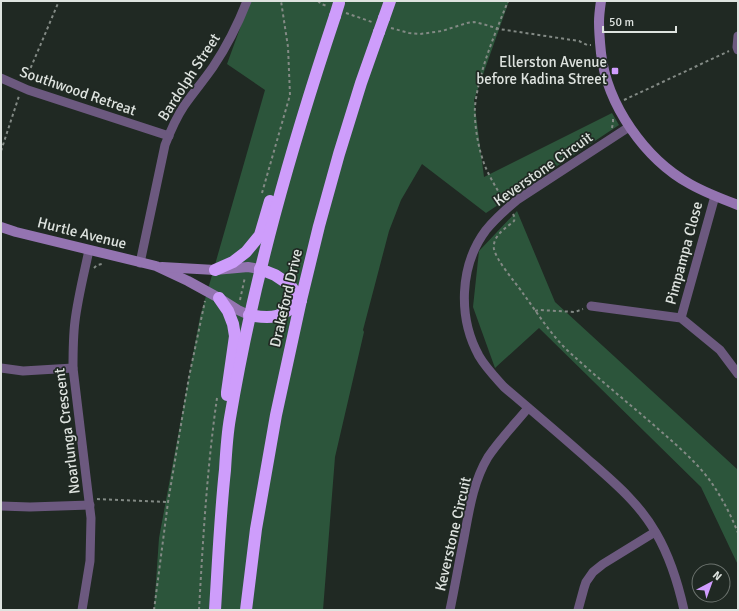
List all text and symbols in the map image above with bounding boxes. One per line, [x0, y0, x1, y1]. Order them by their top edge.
scale bar [603, 8, 676, 34]
text: 50 m [609, 15, 634, 30]
street label: Bardolph Street [154, 30, 224, 124]
place label: Ellerston Avenue before Kadina Street [476, 53, 607, 88]
street label: Southwood Retreat [17, 63, 139, 119]
marker: Ellerston Avenue before Kadina Street [610, 66, 620, 76]
street label: Keverstone Circuit [490, 128, 596, 210]
street label: Pimpampa Close [662, 199, 706, 307]
street label: Hurtle Avenue [35, 213, 129, 253]
street label: Drakeford Drive [266, 247, 306, 349]
street label: Noarlunga Crescent [50, 367, 84, 495]
street label: Keverstone Circuit [431, 475, 475, 593]
north arrow [691, 563, 731, 603]
text: N [710, 568, 724, 583]

